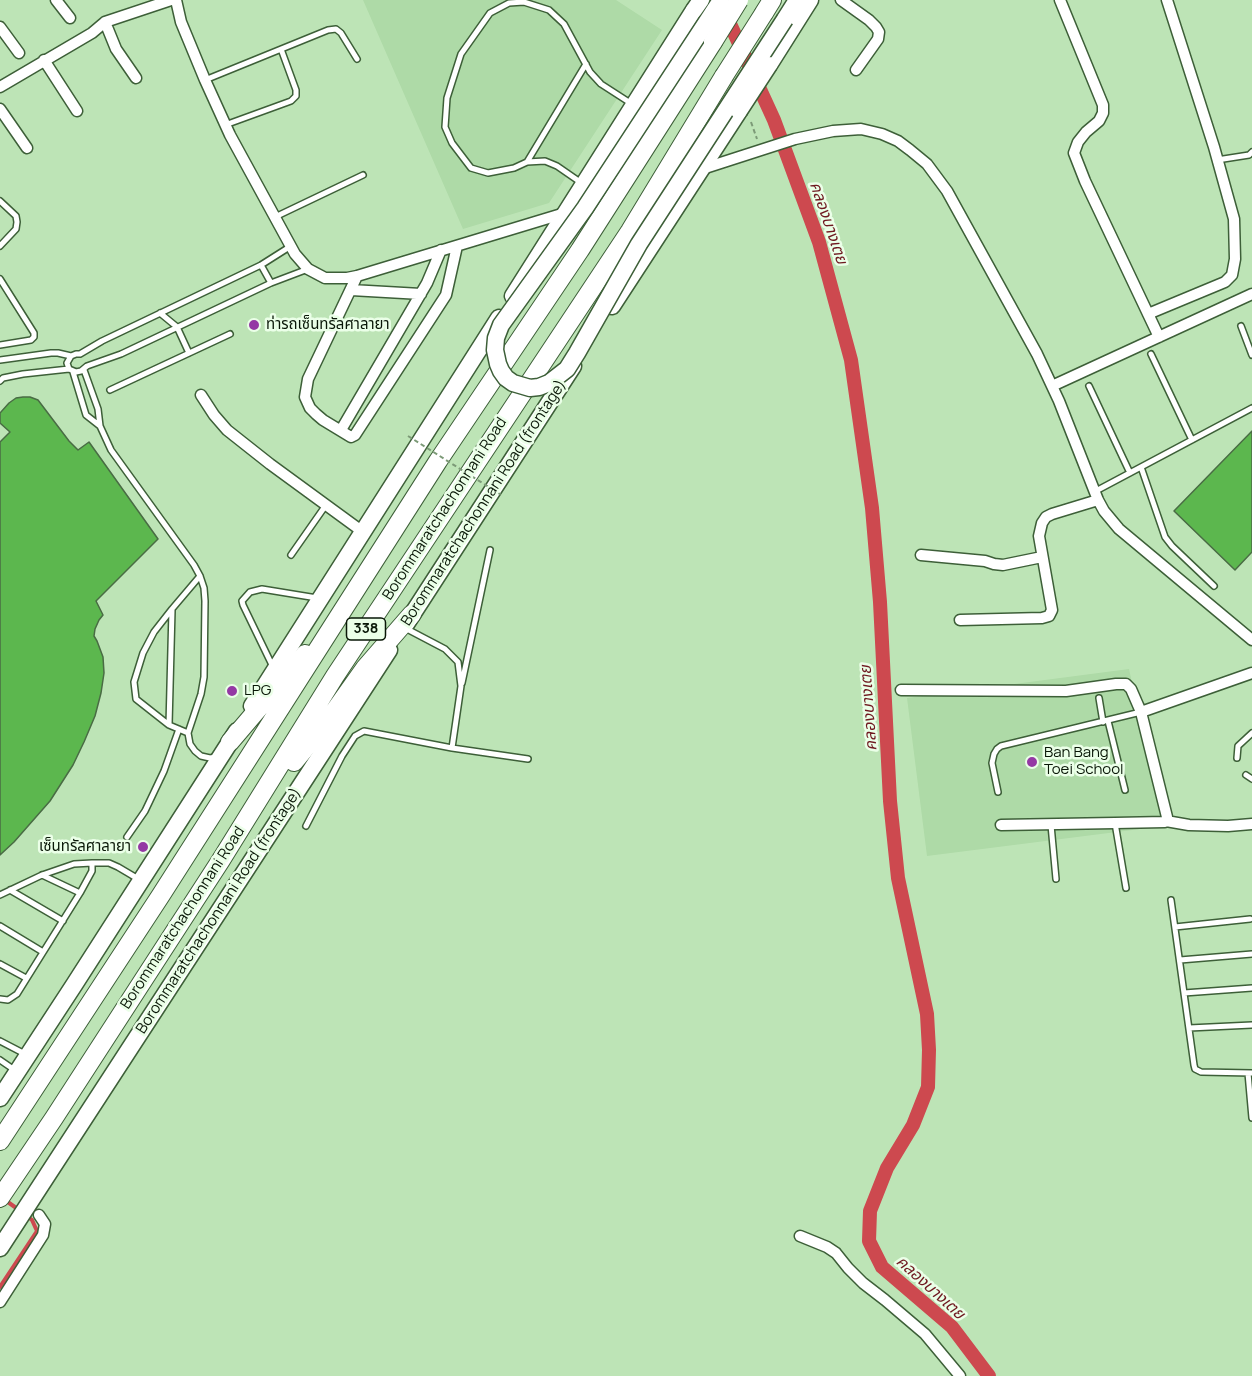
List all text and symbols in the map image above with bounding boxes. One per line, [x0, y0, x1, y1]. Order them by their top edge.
water label: คลองบางเตย [805, 179, 851, 267]
place label: ท่ารถเซ็นทรัลศาลายา [266, 316, 390, 334]
marker: ท่ารถเซ็นทรัลศาลายา [247, 318, 261, 332]
street label: Borommaratchachonnani Road (frontage) [398, 377, 570, 629]
street label: Borommaratchachonnani Road [379, 414, 511, 604]
road number: 338 [346, 618, 386, 640]
water label: คลองบางเตย [856, 665, 882, 751]
place label: LPG [244, 682, 271, 700]
marker: LPG [225, 684, 239, 698]
place label: Ban Bang Toei School [1044, 744, 1124, 779]
marker: Ban Bang Toei School [1025, 755, 1039, 769]
street label: Borommaratchachonnani Road (frontage) [133, 785, 305, 1037]
street label: Borommaratchachonnani Road [117, 823, 249, 1013]
place label: เซ็นทรัลศาลายา [39, 838, 131, 856]
marker: เซ็นทรัลศาลายา [136, 840, 150, 854]
water label: คลองบางเตย [892, 1252, 968, 1324]

